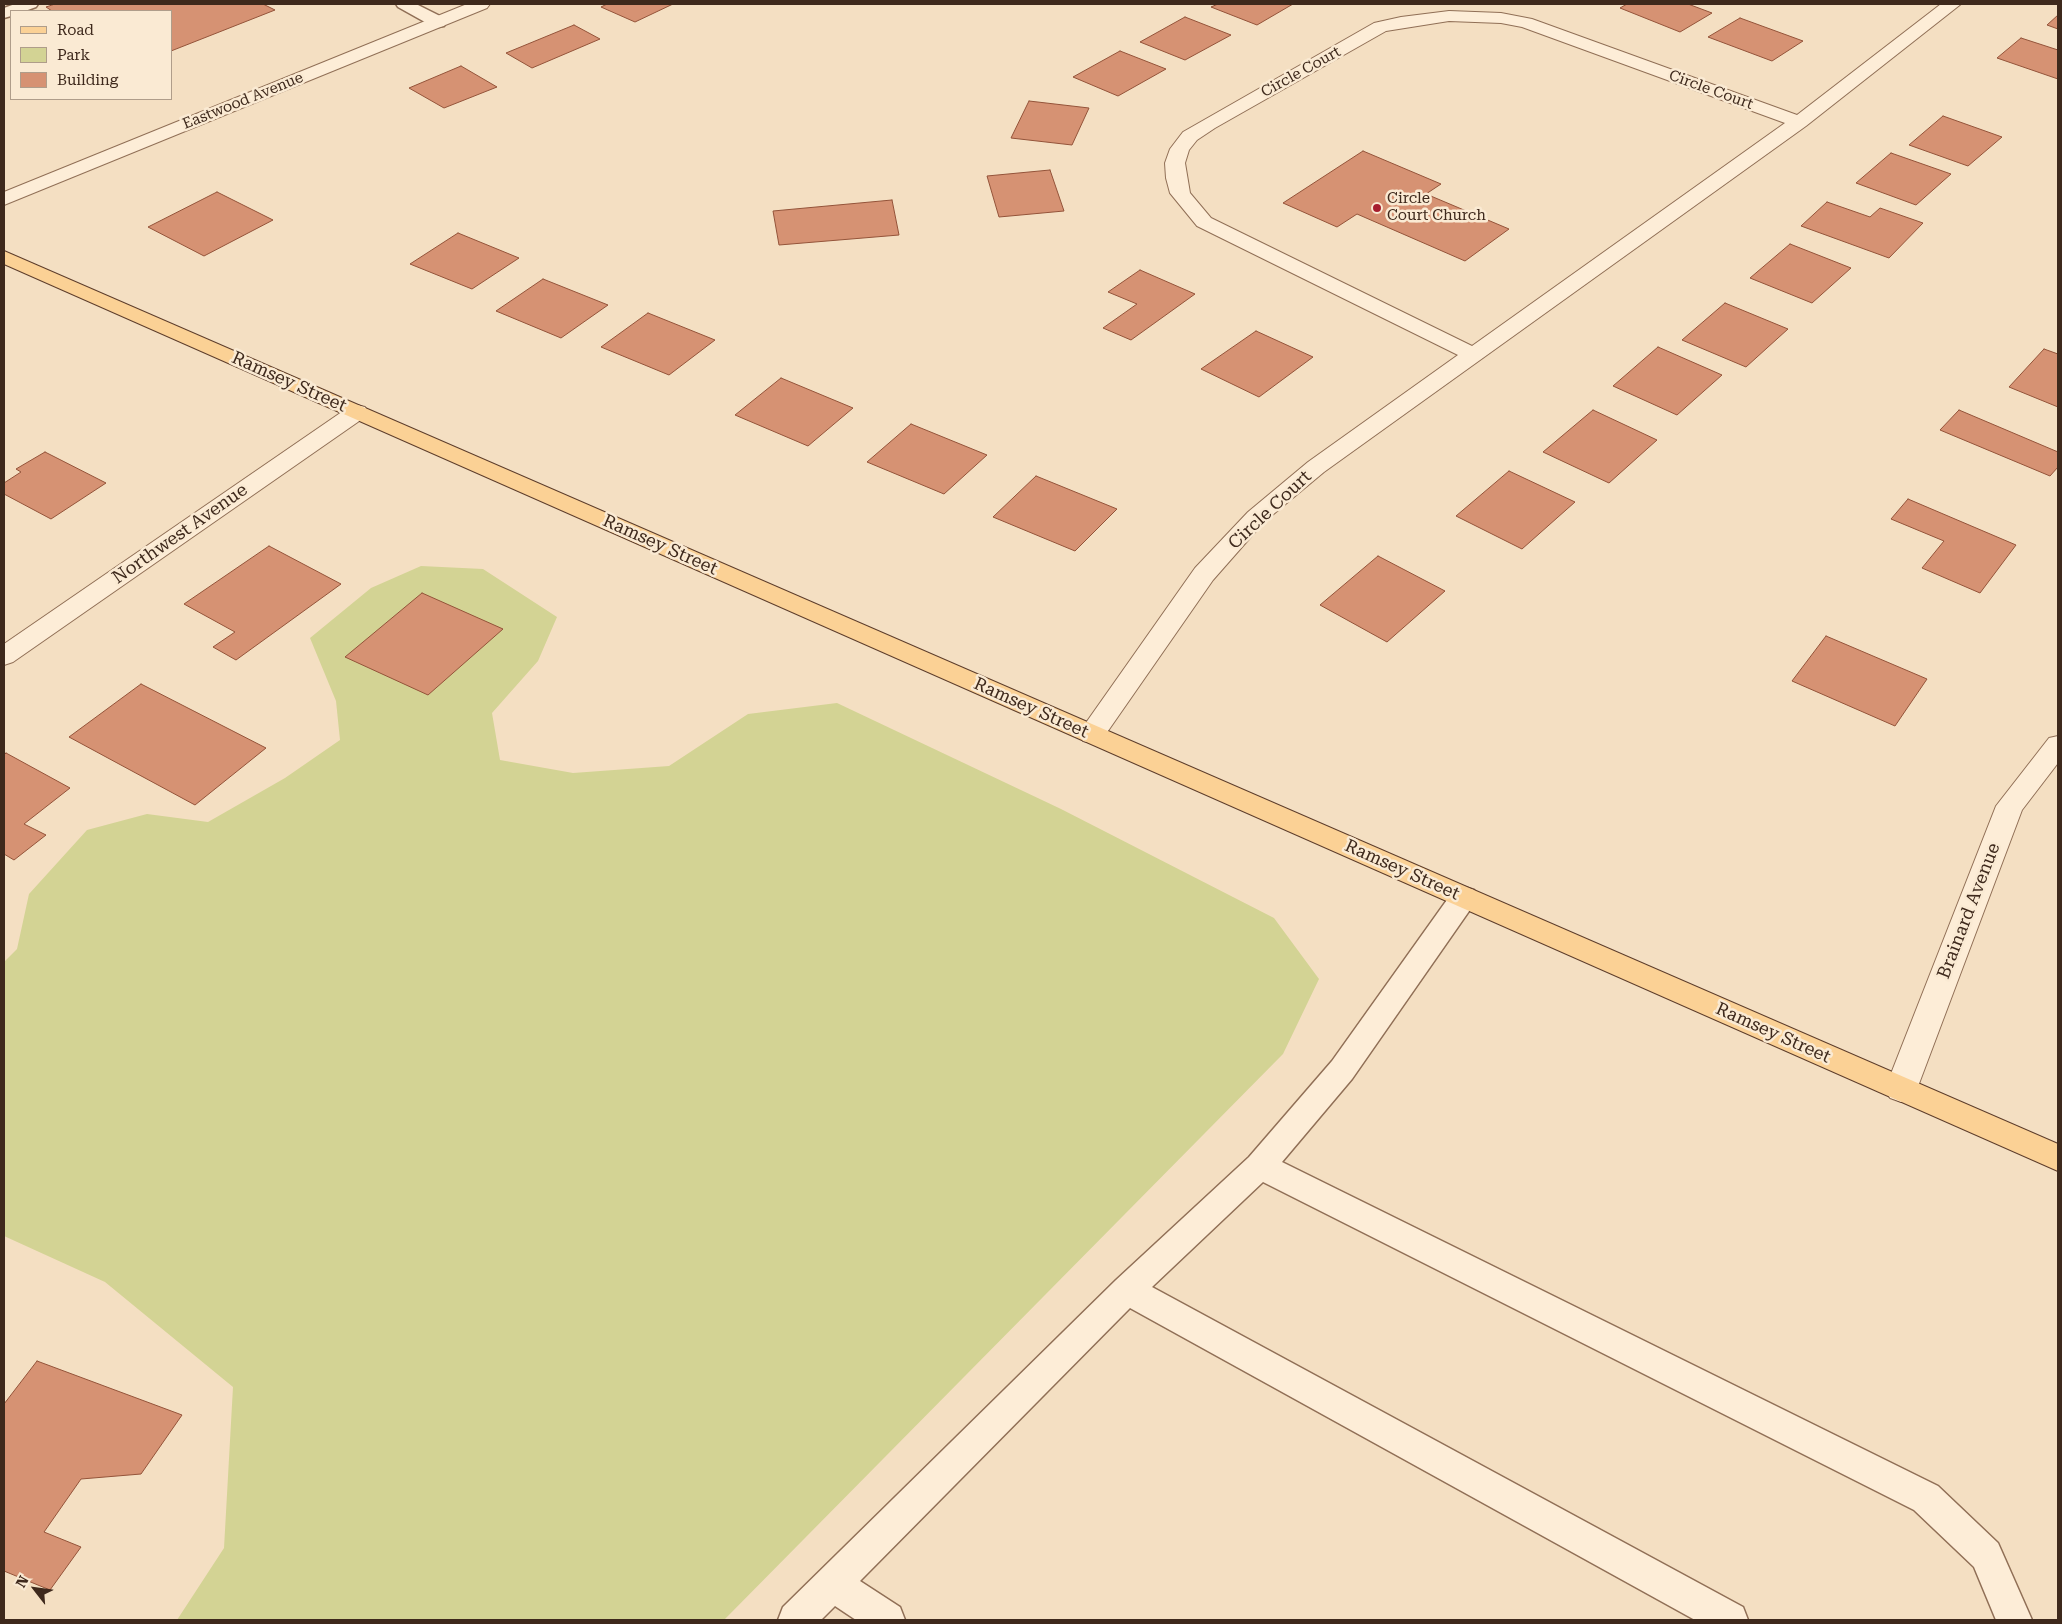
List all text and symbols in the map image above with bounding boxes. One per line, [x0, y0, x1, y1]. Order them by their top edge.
legend [10, 10, 172, 100]
text: Road [57, 21, 94, 39]
street label: Circle Court [1258, 43, 1344, 101]
text: Park [57, 46, 90, 64]
street label: Circle Court [1667, 66, 1755, 114]
street label: Eastwood Avenue [180, 69, 306, 133]
text: Building [57, 71, 118, 89]
place label: Circle Court Church [1387, 190, 1486, 225]
marker: Circle Court Church [1371, 202, 1383, 214]
street label: Ramsey Street [228, 347, 350, 417]
street label: Circle Court [1224, 466, 1316, 554]
street label: Northwest Avenue [108, 479, 252, 589]
street label: Ramsey Street [599, 510, 721, 580]
street label: Ramsey Street [970, 673, 1092, 743]
street label: Ramsey Street [1341, 835, 1463, 905]
street label: Brainard Avenue [1933, 840, 2005, 982]
street label: Ramsey Street [1712, 998, 1834, 1068]
north arrow [10, 1564, 60, 1614]
text: N [12, 1573, 32, 1590]

